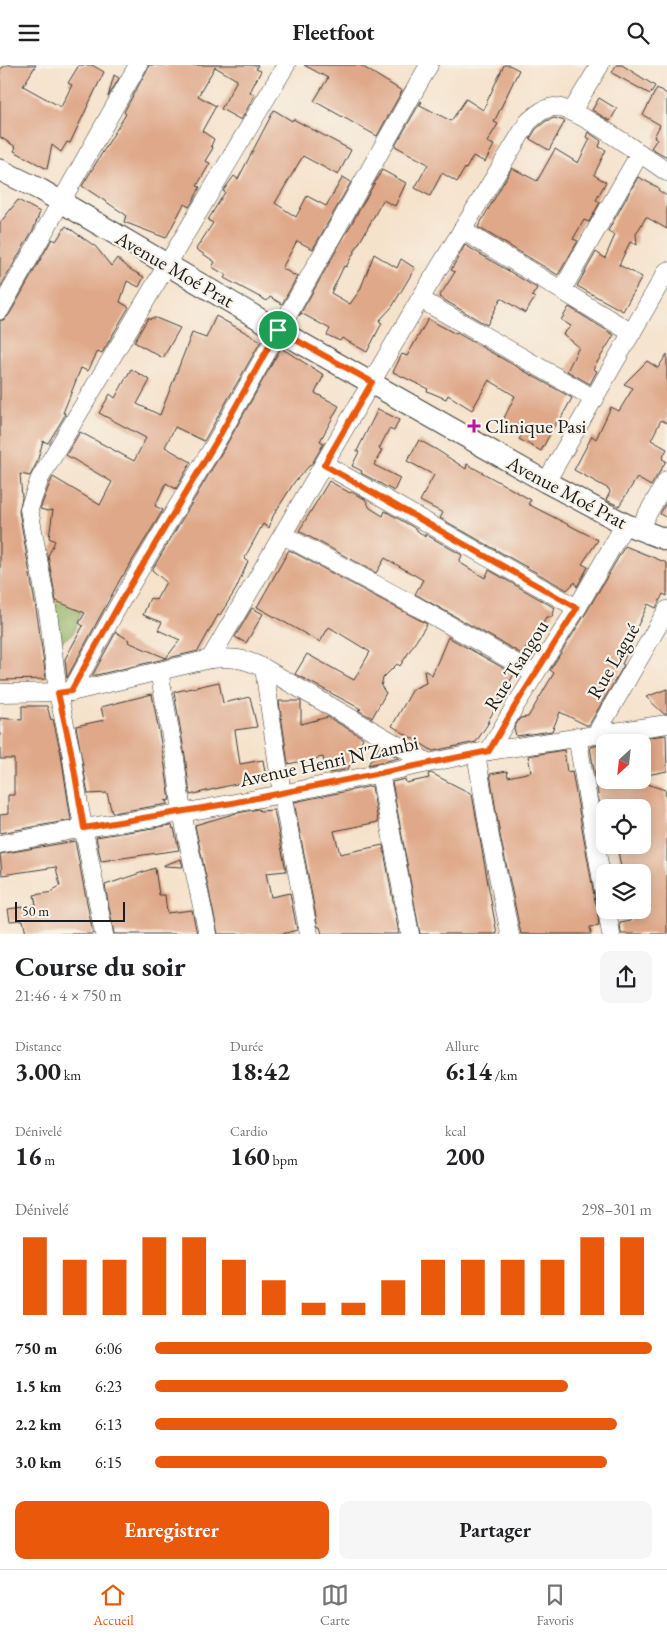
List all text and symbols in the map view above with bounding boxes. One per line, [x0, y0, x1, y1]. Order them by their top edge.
text: Fleetfoot [292, 18, 375, 47]
icon: menu [15, 19, 43, 47]
icon: search [624, 19, 652, 47]
street label: Avenue Moé Prat [110, 224, 240, 314]
pin [257, 309, 299, 351]
icon: arrive [264, 316, 292, 344]
place label: Clinique Pasi [485, 413, 587, 439]
marker: Clinique Pasi [467, 419, 481, 433]
street label: Avenue Moé Prat [501, 449, 632, 535]
street label: Rue Tsangou [478, 614, 554, 715]
street label: Rue Lagué [581, 618, 645, 704]
street label: Avenue Henri N'Zambi [236, 729, 421, 793]
north arrow [596, 734, 651, 789]
map controls [596, 734, 651, 919]
button: locate [596, 799, 651, 854]
button: layers [596, 864, 651, 919]
scale bar [15, 899, 125, 922]
text: 50 m [22, 902, 49, 920]
text: Course du soir [15, 948, 186, 984]
button: share [600, 951, 652, 1003]
text: 21:46 · 4 × 750 m [15, 985, 122, 1006]
text: Distance [15, 1037, 62, 1055]
text: Durée [230, 1037, 263, 1055]
text: Allure [445, 1037, 479, 1055]
text: 3.00 [15, 1055, 61, 1087]
text: 18:42 [230, 1055, 290, 1087]
text: 6:14 [445, 1055, 492, 1087]
text: km [61, 1066, 81, 1084]
text: /km [492, 1066, 518, 1084]
text: Dénivelé [15, 1122, 62, 1140]
text: Cardio [230, 1122, 268, 1140]
text: kcal [445, 1122, 466, 1140]
text: 16 [15, 1140, 41, 1172]
text: 160 [230, 1140, 270, 1172]
text: 200 [445, 1140, 485, 1172]
text: m [41, 1151, 55, 1169]
text: bpm [270, 1151, 298, 1169]
text: Dénivelé [15, 1199, 69, 1220]
text: 298–301 m [581, 1199, 652, 1220]
text: 750 m [15, 1338, 57, 1359]
text: 6:06 [95, 1338, 122, 1359]
text: 1.5 km [15, 1376, 61, 1397]
text: 6:23 [95, 1376, 122, 1397]
text: 2.2 km [15, 1414, 61, 1435]
text: 6:13 [95, 1414, 122, 1435]
text: 3.0 km [15, 1452, 61, 1473]
text: 6:15 [95, 1452, 122, 1473]
button: Enregistrer [15, 1501, 329, 1559]
button: Partager [339, 1501, 652, 1559]
tab: Accueil [93, 1581, 134, 1629]
tab: Carte [320, 1581, 350, 1629]
tab: Favoris [536, 1581, 574, 1629]

